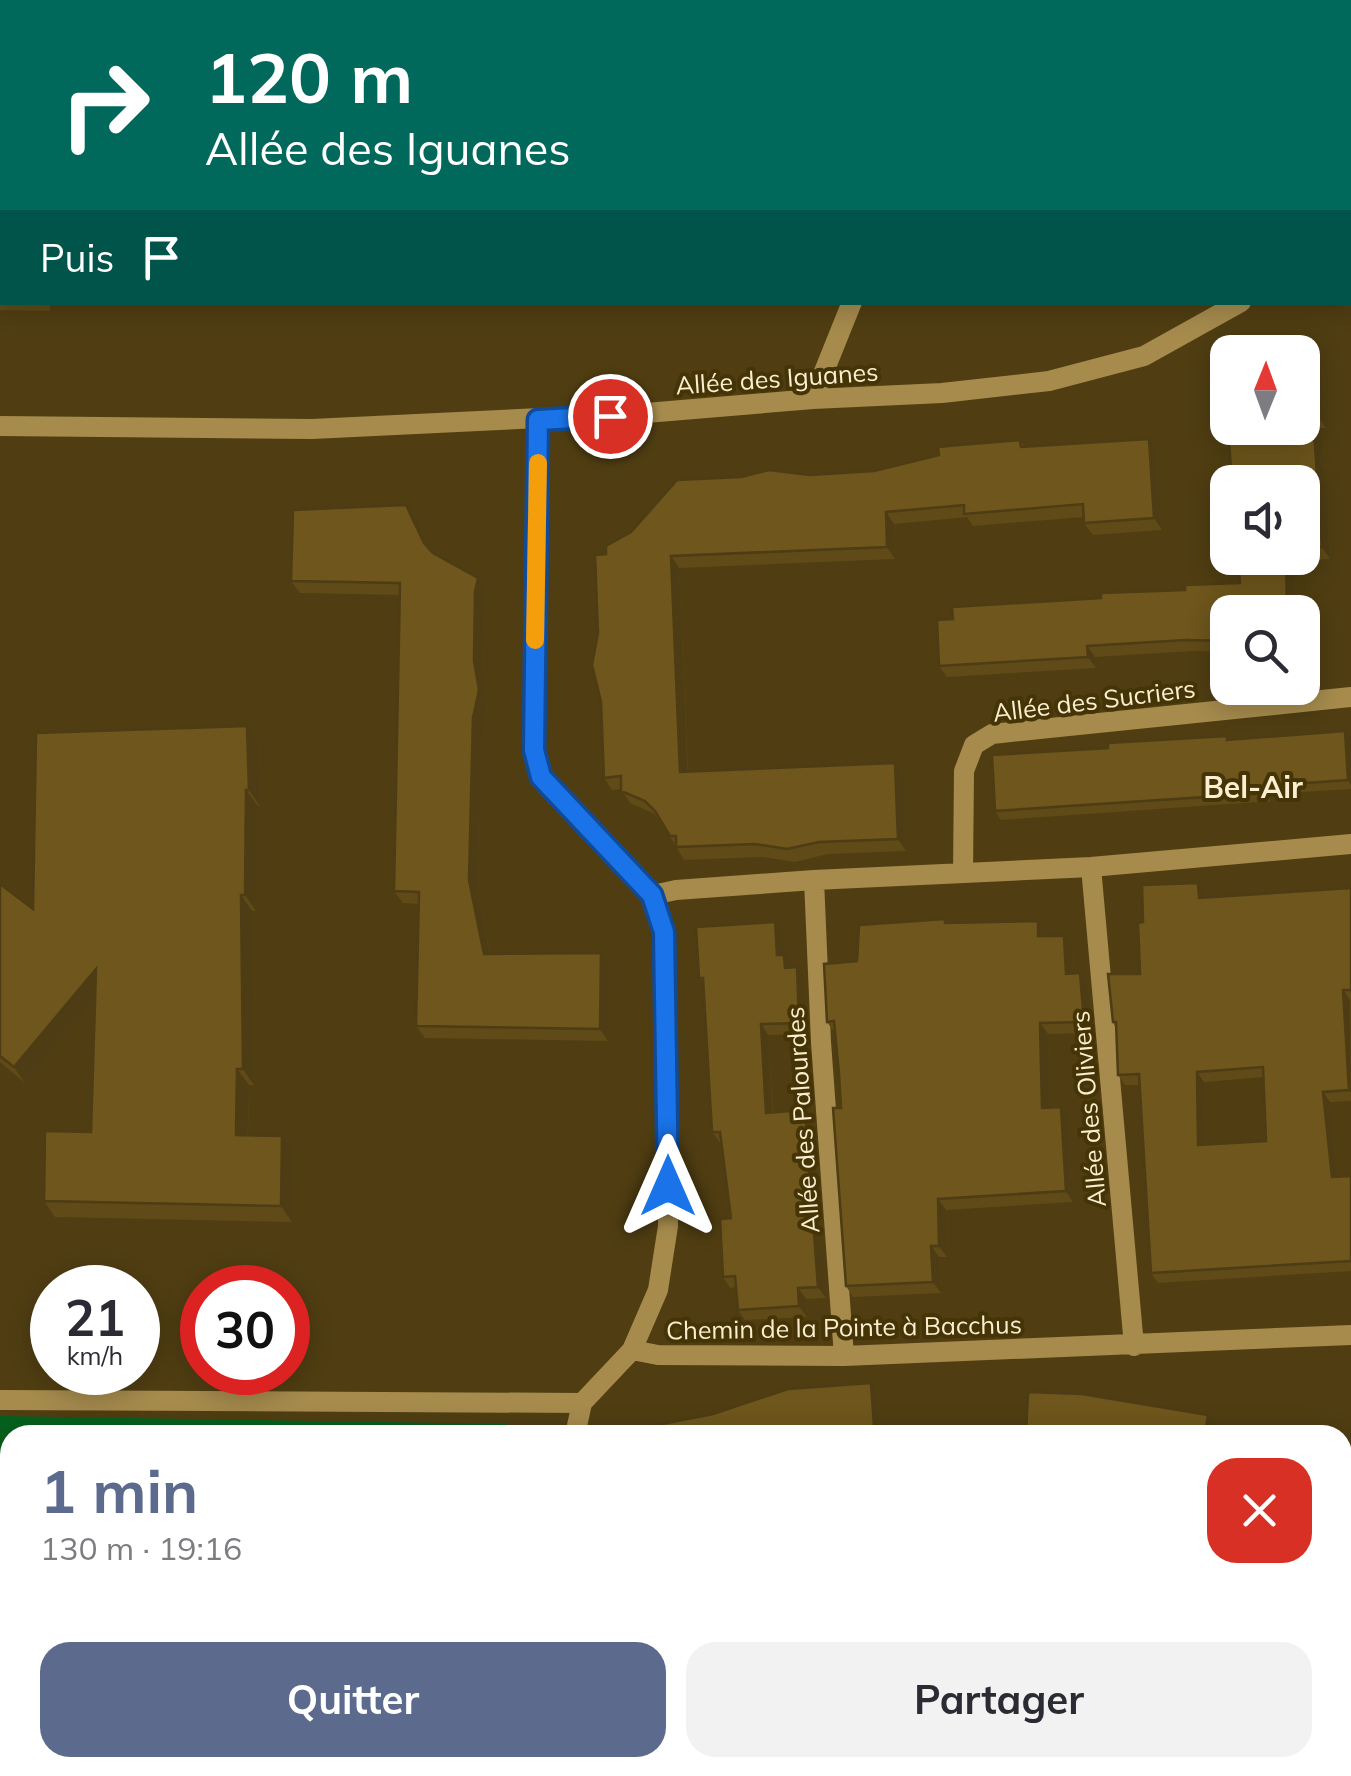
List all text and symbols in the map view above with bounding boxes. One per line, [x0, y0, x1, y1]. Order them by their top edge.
text: 120 m [205, 33, 413, 121]
icon: right [40, 40, 170, 170]
text: Allée des Iguanes [205, 120, 571, 176]
icon: arrive [134, 230, 189, 285]
text: Puis [40, 234, 114, 282]
north arrow [1210, 335, 1320, 445]
map controls [1210, 335, 1320, 705]
street label: Allée des Iguanes [675, 355, 879, 401]
pin [568, 374, 653, 459]
icon: arrive [583, 389, 638, 444]
button: sound [1210, 465, 1320, 575]
button: search [1210, 595, 1320, 705]
street label: Allée des Sucriers [991, 672, 1197, 728]
district label: Bel-Air [1203, 768, 1303, 806]
street label: Allée des Palourdes [779, 1006, 825, 1234]
street label: Allée des Oliviers [1064, 1010, 1112, 1208]
position arrow [616, 1134, 720, 1238]
speed limit sign: 30 [180, 1265, 310, 1395]
text: 21 [65, 1286, 125, 1349]
street label: Chemin de la Pointe à Bacchus [666, 1308, 1022, 1346]
text: km/h [67, 1340, 123, 1371]
text: 1 min [40, 1453, 198, 1528]
button: close [1207, 1458, 1312, 1563]
text: 130 m · 19:16 [40, 1528, 242, 1568]
button: Quitter [40, 1642, 666, 1757]
button: Partager [686, 1642, 1312, 1757]

